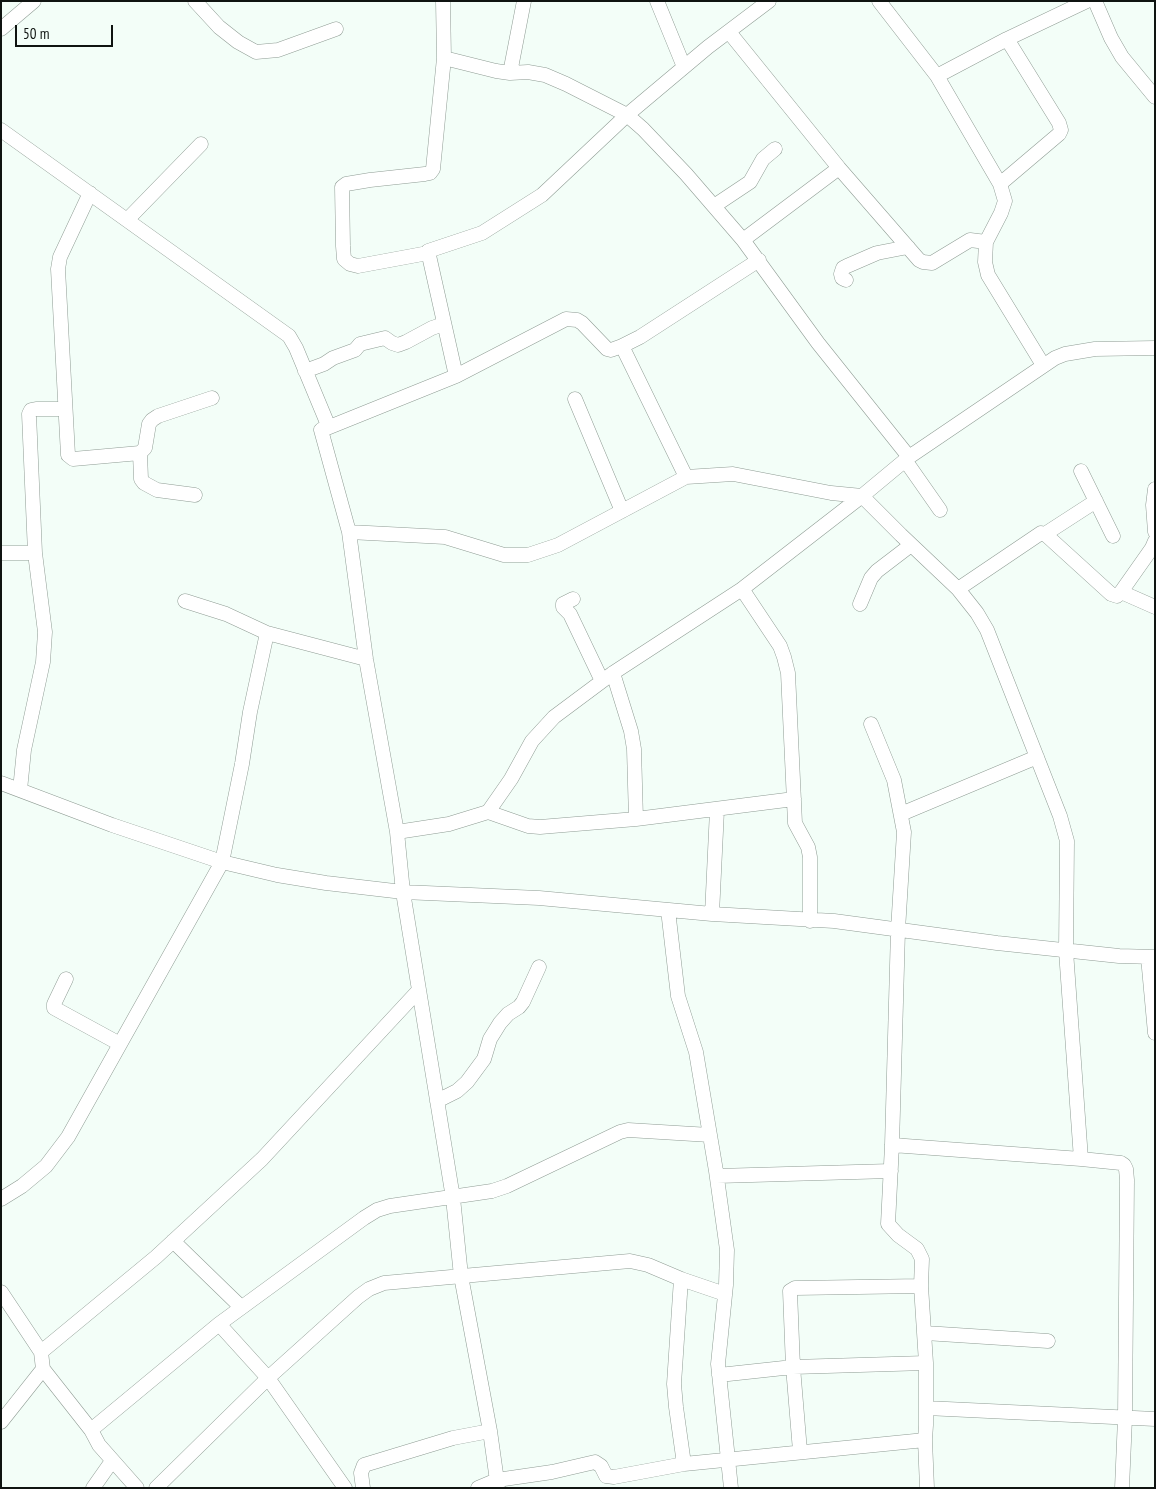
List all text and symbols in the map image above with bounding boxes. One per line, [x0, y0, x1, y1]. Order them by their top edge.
scale bar [18, 15, 115, 47]
text: 50 m [23, 24, 49, 43]

